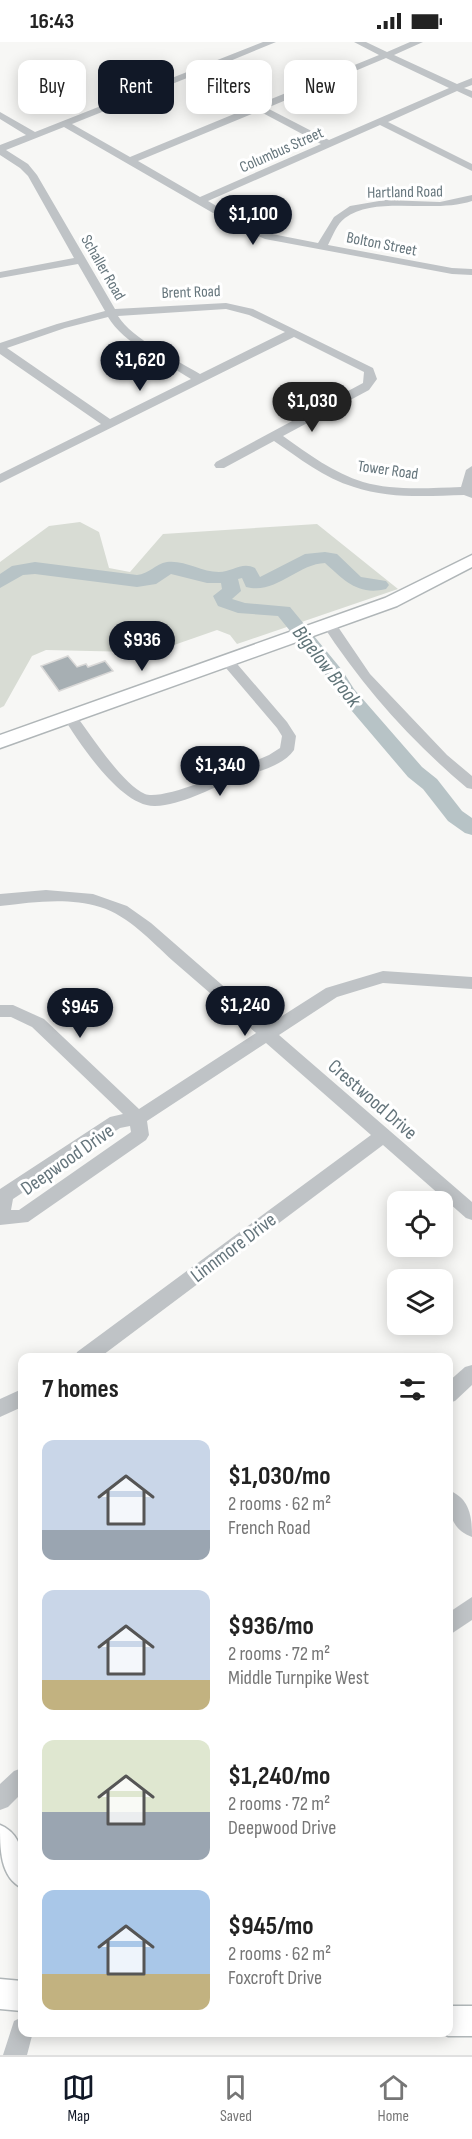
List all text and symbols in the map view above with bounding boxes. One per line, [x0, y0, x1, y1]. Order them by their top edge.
text: 16:43 [30, 8, 74, 35]
chip: Buy [18, 60, 86, 114]
chip: Rent [98, 60, 174, 114]
chip: Filters [186, 60, 272, 114]
chip: New [284, 60, 357, 114]
street label: Columbus Street [237, 123, 326, 177]
street label: Hartland Road [367, 182, 443, 203]
pin: $1,100 [204, 195, 302, 246]
text: $1,100 [228, 202, 278, 226]
street label: Bolton Street [345, 228, 419, 261]
street label: Schaller Road [76, 232, 129, 304]
street label: Brent Road [161, 282, 221, 303]
pin: $1,620 [91, 341, 189, 392]
text: $1,620 [115, 348, 165, 372]
pin: $1,030 [263, 382, 361, 433]
text: $1,030 [287, 389, 337, 413]
street label: Tower Road [356, 457, 419, 484]
pin: $936 [106, 621, 178, 672]
water label: Bigelow Brook [287, 621, 367, 713]
text: $936 [123, 628, 161, 652]
pin: $1,340 [171, 746, 269, 797]
text: $1,340 [195, 753, 245, 777]
pin: $1,240 [196, 986, 294, 1037]
pin: $945 [44, 988, 116, 1039]
text: $1,240 [220, 993, 270, 1017]
text: $945 [61, 995, 99, 1019]
street label: Crestwood Drive [323, 1054, 422, 1145]
street label: Deepwood Drive [16, 1119, 119, 1201]
map controls [387, 1191, 453, 1335]
button: locate [387, 1191, 453, 1257]
street label: Linnmore Drive [186, 1208, 281, 1288]
button: layers [387, 1269, 453, 1335]
icon: filters [396, 1373, 429, 1406]
text: 7 homes [42, 1374, 119, 1405]
text: $1,030/mo [228, 1461, 331, 1492]
icon: home [90, 1464, 162, 1536]
text: 2 rooms · 62 m² [228, 1492, 331, 1516]
text: French Road [228, 1516, 311, 1540]
text: $936/mo [228, 1611, 314, 1642]
icon: home [90, 1614, 162, 1686]
text: 2 rooms · 72 m² [228, 1642, 330, 1666]
text: Middle Turnpike West [228, 1666, 369, 1690]
text: $1,240/mo [228, 1761, 330, 1792]
icon: home [90, 1764, 162, 1836]
text: 2 rooms · 72 m² [228, 1792, 330, 1816]
text: Deepwood Drive [228, 1816, 336, 1840]
text: $945/mo [228, 1911, 314, 1942]
icon: home [90, 1914, 162, 1986]
text: 2 rooms · 62 m² [228, 1942, 331, 1966]
text: Foxcroft Drive [228, 1966, 322, 1990]
tab: Map [62, 2071, 95, 2126]
tab: Saved [219, 2071, 252, 2126]
tab: Home [377, 2071, 410, 2126]

